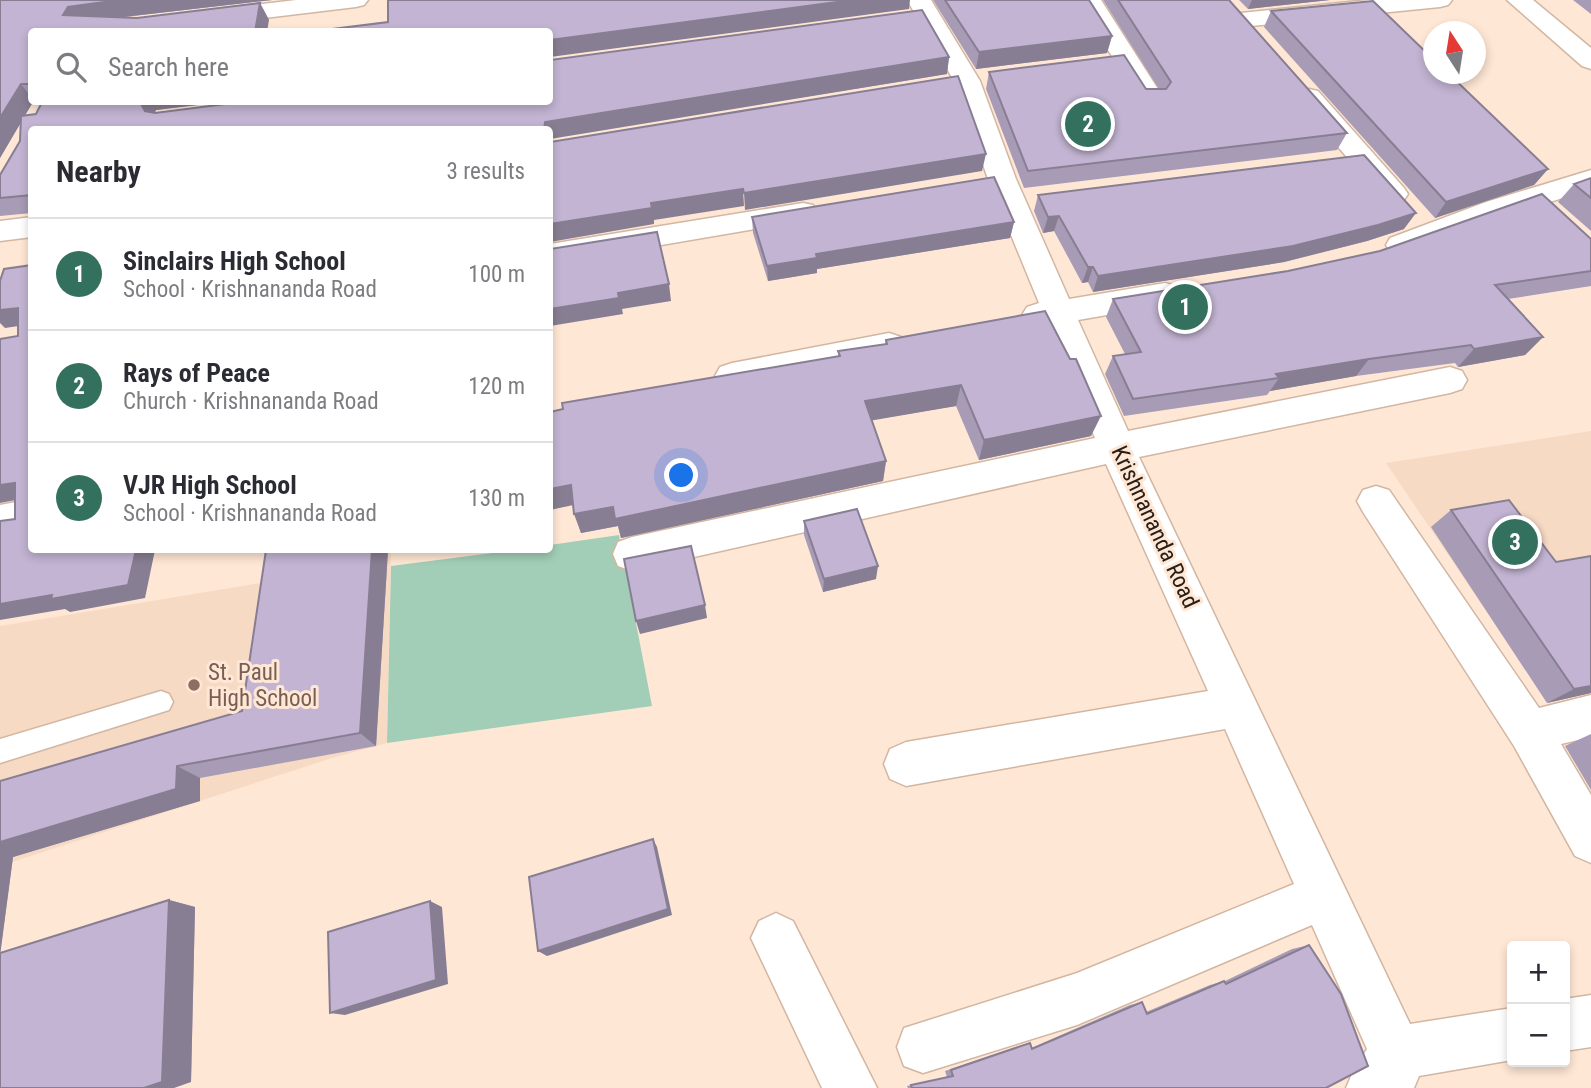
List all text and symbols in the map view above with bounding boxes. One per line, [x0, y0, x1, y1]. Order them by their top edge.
north arrow [1423, 21, 1486, 84]
search box [28, 28, 553, 105]
icon: search [52, 48, 90, 86]
text: Search here [108, 52, 229, 82]
pin: 2 [1065, 98, 1111, 150]
text: Nearby [56, 154, 141, 189]
text: 3 results [447, 158, 525, 185]
text: Sinclairs High School [123, 246, 346, 276]
text: 1 [73, 261, 85, 288]
text: 100 m [468, 261, 525, 288]
text: School · Krishnananda Road [123, 276, 377, 303]
pin: 1 [1162, 281, 1208, 333]
text: Rays of Peace [123, 358, 270, 388]
text: 2 [73, 373, 85, 400]
text: 120 m [468, 373, 525, 400]
text: Church · Krishnananda Road [123, 388, 379, 415]
street label: Krishnananda Road [1106, 442, 1204, 612]
your location [664, 458, 698, 492]
text: VJR High School [123, 470, 297, 500]
text: 3 [73, 485, 85, 512]
text: 130 m [468, 485, 525, 512]
text: School · Krishnananda Road [123, 500, 377, 527]
pin: 3 [1492, 516, 1538, 568]
place label: St. Paul High School [208, 659, 317, 712]
marker: St. Paul High School [186, 677, 202, 693]
map controls [1507, 941, 1570, 1067]
button: + [1507, 941, 1570, 1004]
button: − [1507, 1004, 1570, 1067]

